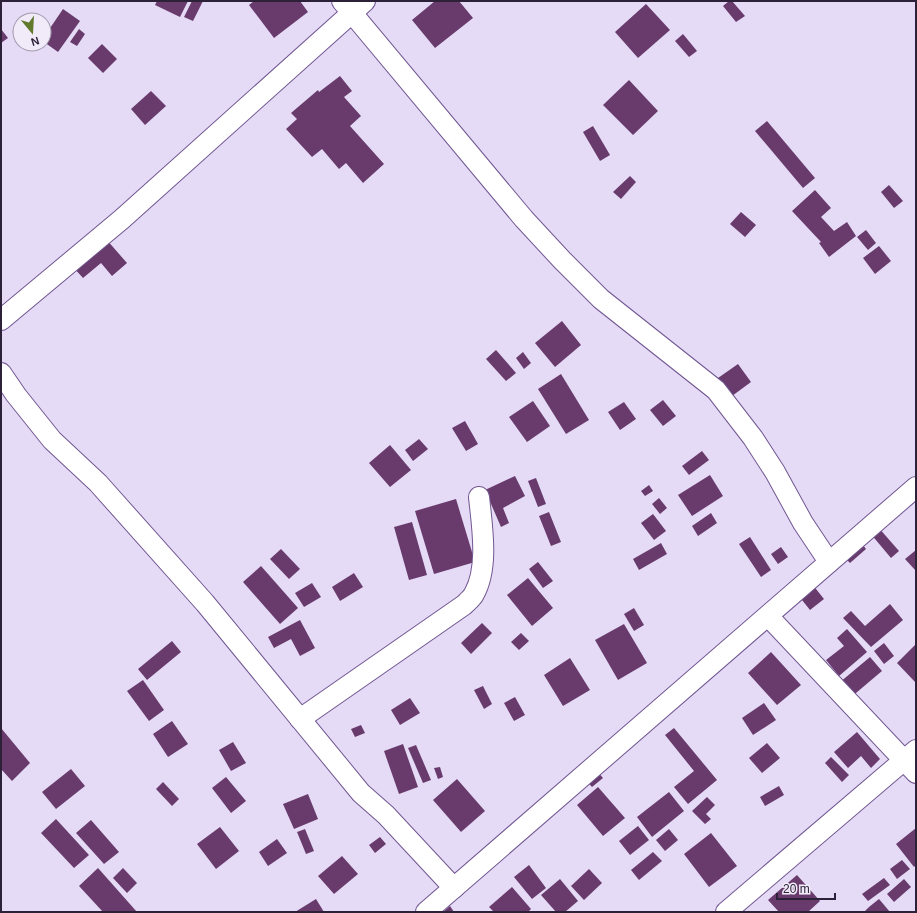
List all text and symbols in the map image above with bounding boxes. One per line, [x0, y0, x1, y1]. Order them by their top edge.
north arrow [12, 12, 52, 52]
text: N [29, 35, 41, 48]
scale bar [777, 875, 835, 901]
text: 20 m [783, 882, 810, 896]

